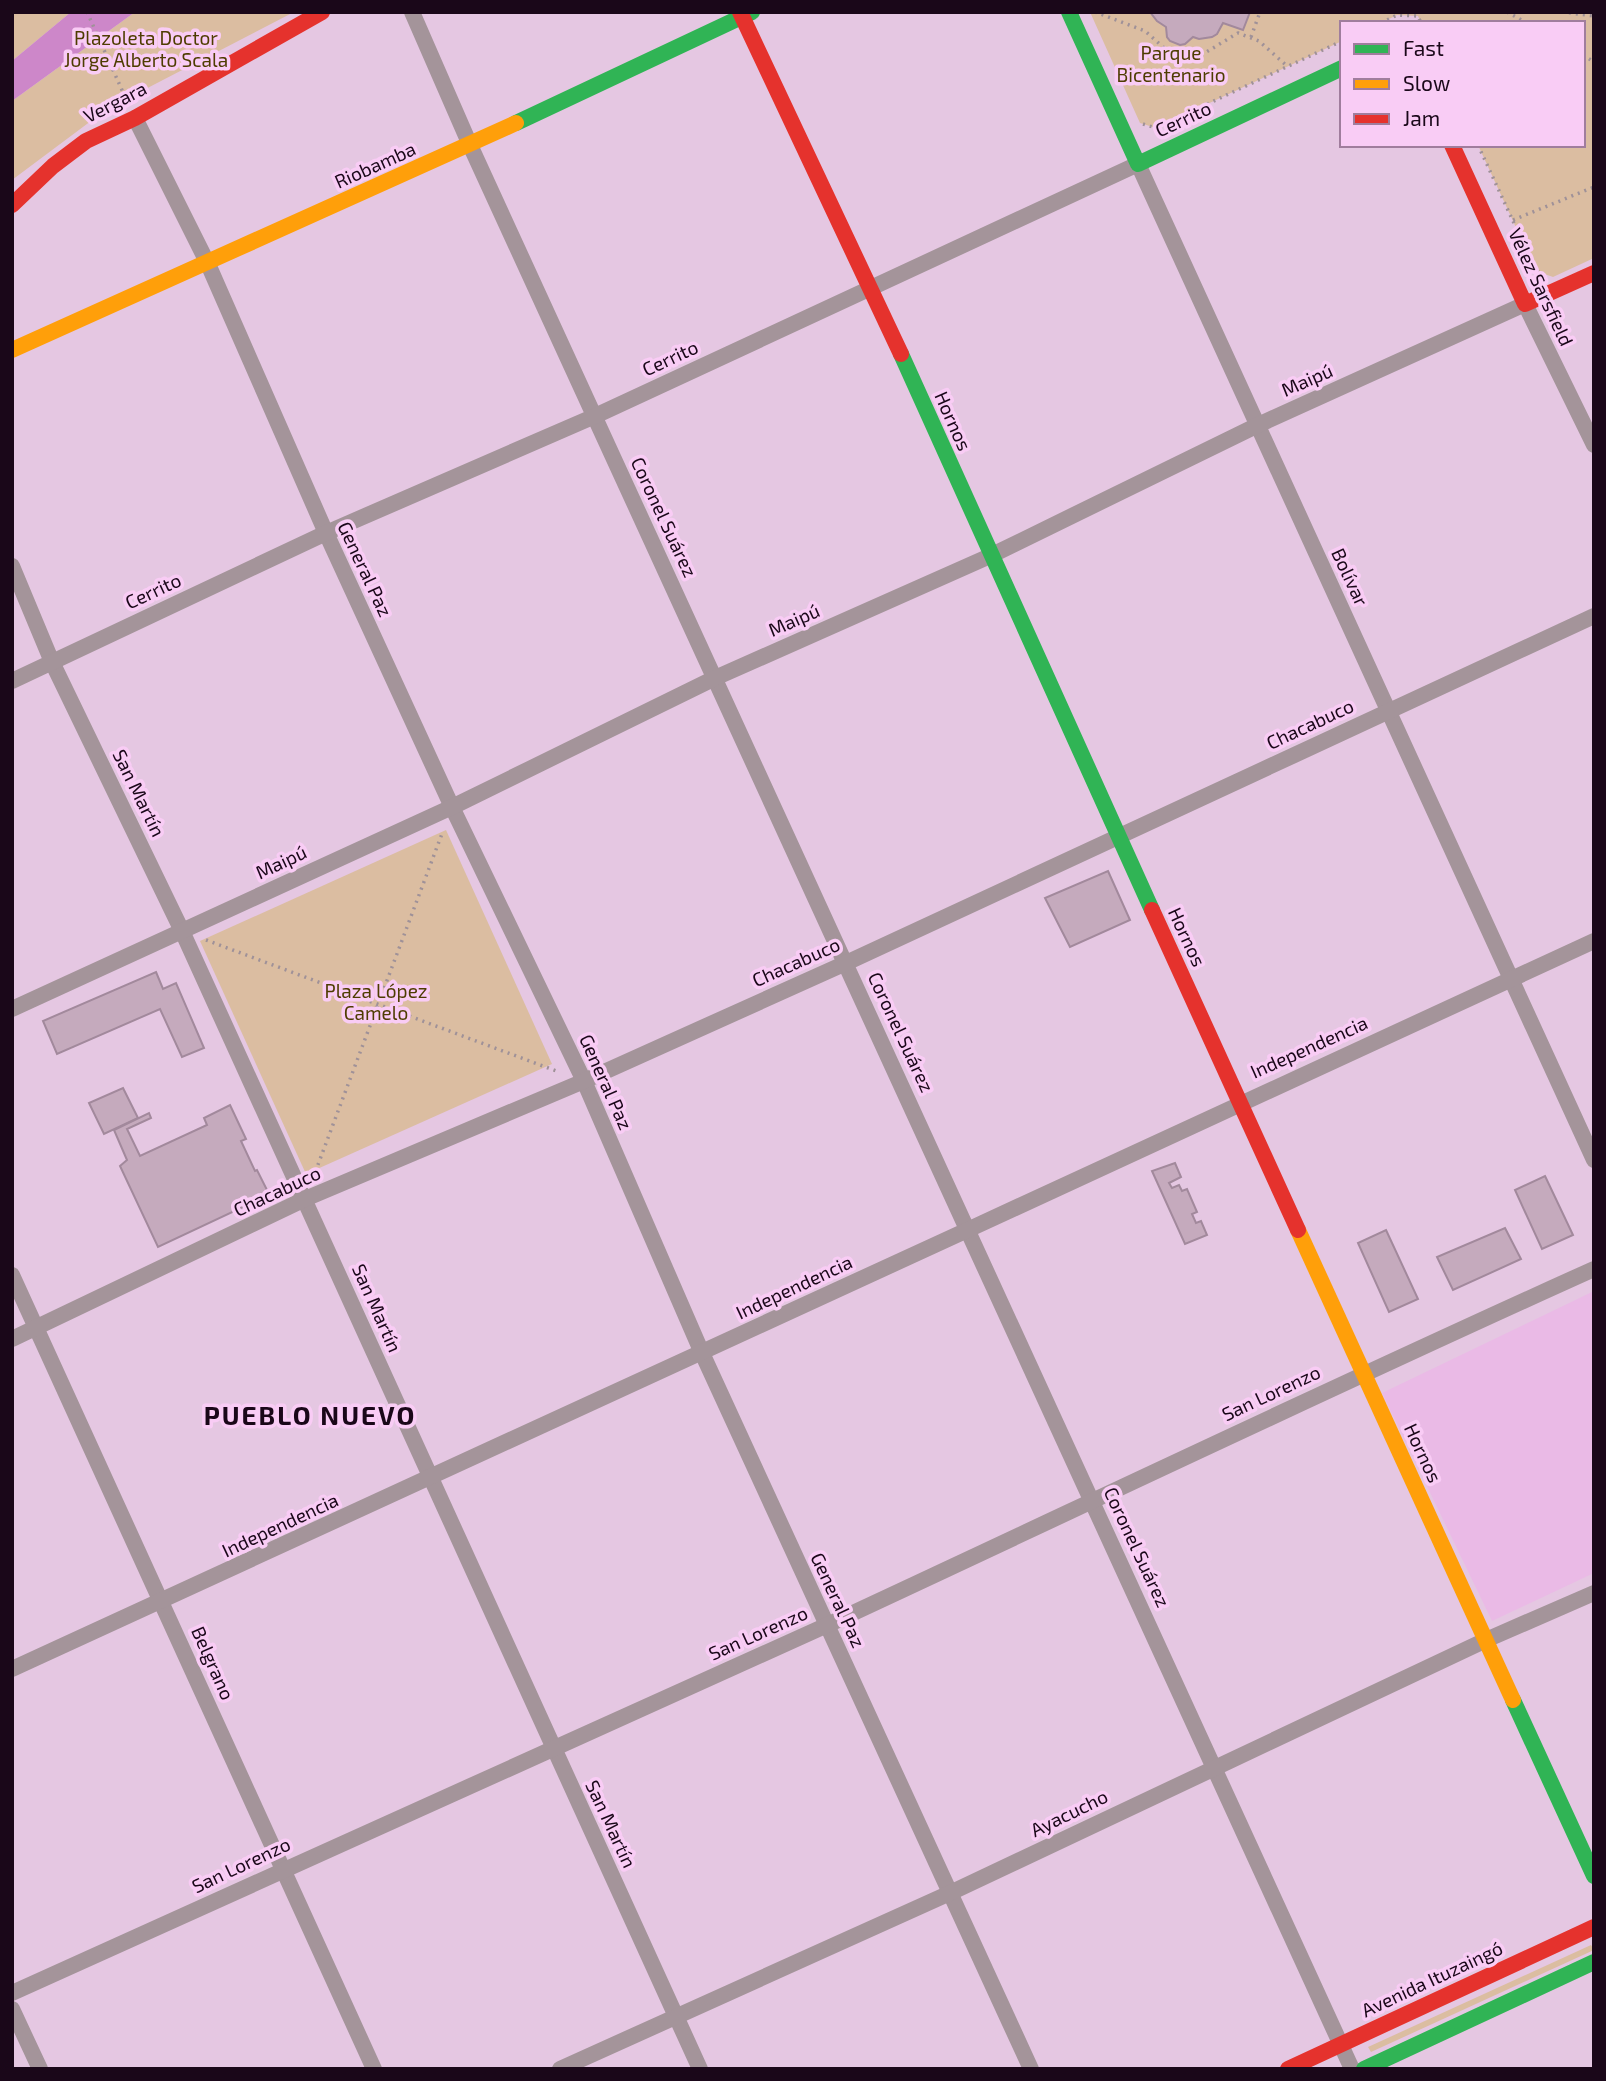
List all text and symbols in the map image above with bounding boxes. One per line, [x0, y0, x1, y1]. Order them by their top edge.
legend [1340, 21, 1585, 147]
park label: Plazoleta Doctor Jorge Alberto Scala [64, 26, 228, 71]
text: Fast [1403, 35, 1444, 60]
park label: Parque Bicentenario [1117, 41, 1225, 86]
text: Slow [1403, 70, 1450, 95]
street label: Vergara [79, 76, 150, 127]
street label: Cerrito [1151, 96, 1214, 141]
text: Jam [1403, 105, 1440, 130]
street label: Riobamba [331, 136, 419, 193]
street label: Vélez Sarsfield [1504, 224, 1579, 349]
street label: Cerrito [638, 335, 701, 380]
street label: Maipú [1278, 358, 1336, 401]
street label: Hornos [930, 388, 977, 454]
street label: Coronel Suárez [627, 453, 702, 580]
street label: General Paz [333, 518, 397, 620]
street label: Bolívar [1327, 544, 1374, 610]
street label: Cerrito [121, 568, 184, 613]
street label: Maipú [765, 598, 823, 641]
street label: Chacabuco [1263, 693, 1357, 754]
street label: San Martín [108, 745, 170, 840]
street label: Maipú [252, 840, 310, 883]
street label: Hornos [1164, 904, 1211, 970]
street label: Chacabuco [748, 932, 843, 991]
street label: Coronel Suárez [864, 968, 939, 1095]
park label: Plaza López Camelo [324, 979, 428, 1024]
street label: Independencia [1247, 1010, 1371, 1083]
street label: General Paz [575, 1030, 638, 1133]
street label: Chacabuco [230, 1160, 324, 1221]
street label: Independencia [732, 1250, 856, 1324]
street label: San Martín [348, 1260, 407, 1355]
street label: San Lorenzo [1218, 1360, 1324, 1425]
district label: PUEBLO NUEVO [204, 1399, 416, 1430]
street label: Hornos [1400, 1420, 1447, 1486]
street label: Coronel Suárez [1100, 1483, 1175, 1610]
street label: Independencia [218, 1488, 342, 1562]
street label: General Paz [806, 1549, 870, 1651]
street label: San Lorenzo [705, 1600, 811, 1665]
street label: Belgrano [187, 1622, 240, 1703]
street label: San Martín [581, 1776, 642, 1871]
street label: Ayacucho [1026, 1784, 1111, 1841]
street label: San Lorenzo [188, 1832, 294, 1897]
street label: Avenida Ituzaingó [1358, 1936, 1506, 2021]

